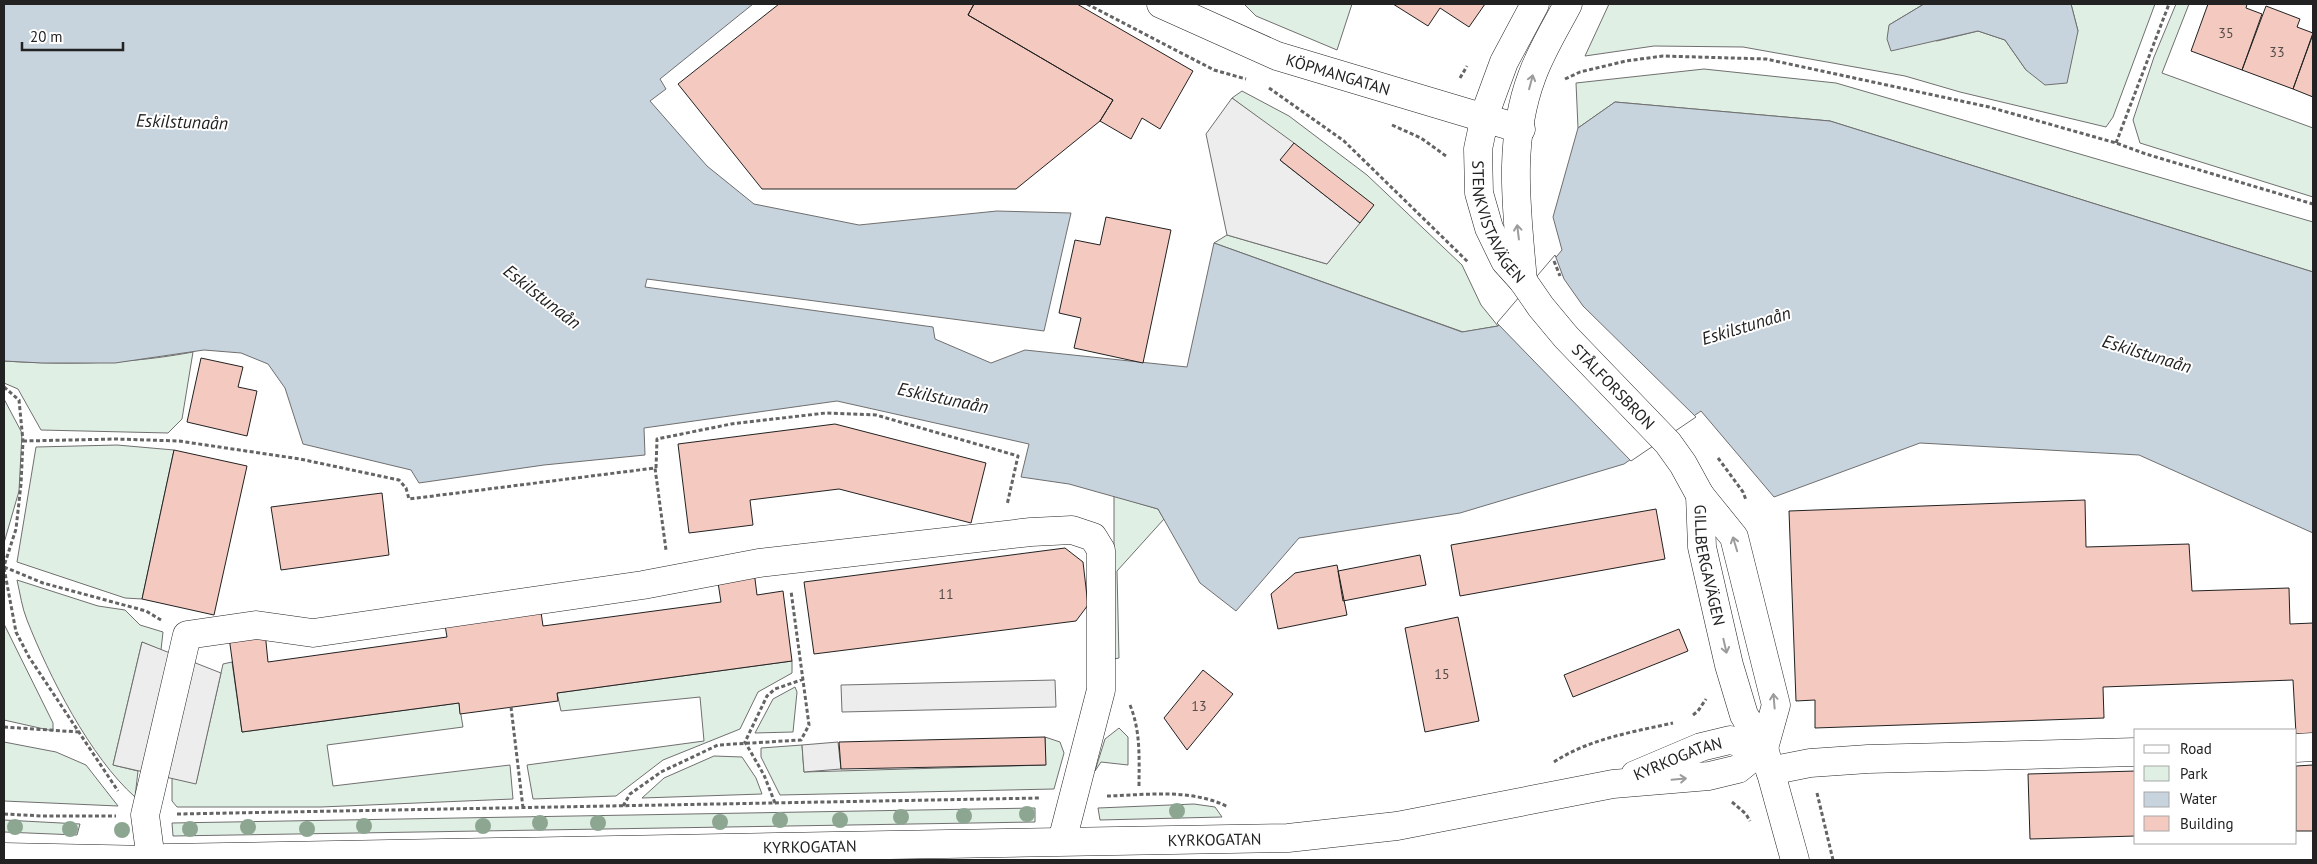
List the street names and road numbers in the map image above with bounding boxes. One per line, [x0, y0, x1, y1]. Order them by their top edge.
street label: KÖPMANGATAN [1284, 49, 1393, 99]
street label: STENKVISTAVÄGEN [1468, 160, 1530, 287]
street label: STÅLFORSBRON [1568, 339, 1659, 433]
street label: GILLBERGAVÄGEN [1690, 504, 1730, 628]
street label: KYRKOGATAN [1630, 732, 1724, 785]
street label: KYRKOGATAN [1168, 828, 1262, 850]
street label: KYRKOGATAN [763, 836, 857, 857]

